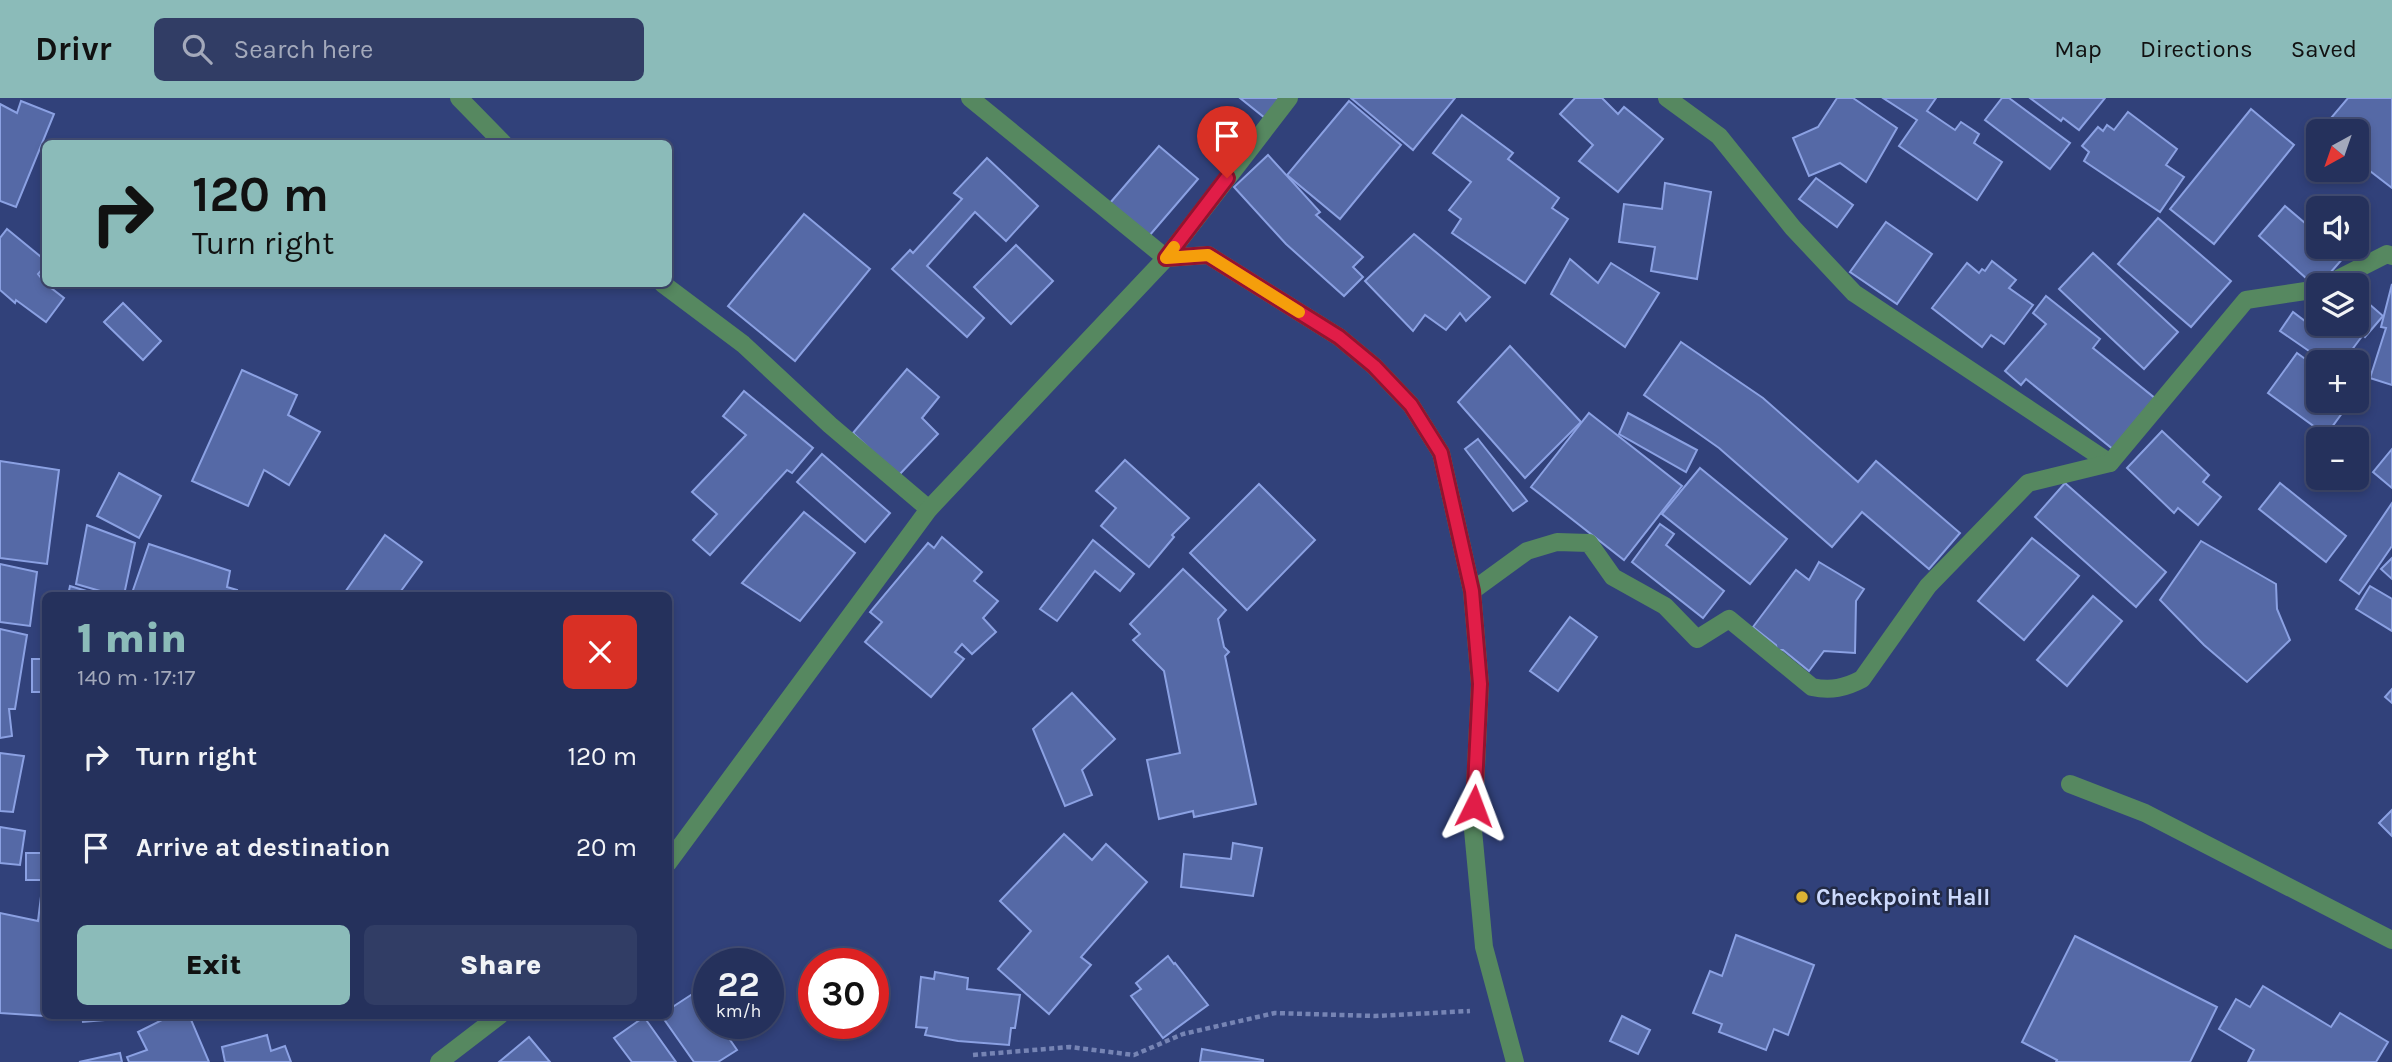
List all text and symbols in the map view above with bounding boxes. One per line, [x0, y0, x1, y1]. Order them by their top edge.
search box [154, 18, 644, 81]
text: Drivr [35, 30, 112, 68]
icon: search [178, 30, 216, 68]
text: Search here [234, 34, 373, 65]
text: Map [2054, 35, 2102, 63]
text: Directions [2140, 35, 2253, 63]
text: Saved [2291, 35, 2357, 63]
pin [1197, 106, 1257, 178]
icon: arrive [1208, 117, 1246, 155]
north arrow [2306, 119, 2370, 182]
map controls [2306, 119, 2369, 490]
text: 120 m [192, 166, 329, 223]
icon: right [77, 168, 168, 259]
button: sound [2306, 196, 2369, 259]
text: Turn right [192, 225, 334, 262]
button: layers [2306, 273, 2369, 336]
button: + [2306, 350, 2369, 413]
button: − [2306, 427, 2369, 490]
text: 1 min [77, 613, 187, 663]
button: close [563, 615, 637, 689]
text: 140 m · 17:17 [77, 664, 195, 691]
icon: right [77, 738, 115, 776]
text: Turn right [136, 741, 257, 772]
text: 120 m [567, 741, 637, 772]
position arrow [1437, 769, 1511, 843]
icon: arrive [77, 829, 115, 867]
text: Arrive at destination [136, 832, 390, 863]
text: 20 m [576, 832, 637, 863]
place label: Checkpoint Hall [1816, 884, 1990, 911]
marker: Checkpoint Hall [1794, 889, 1810, 905]
button: Exit [77, 925, 350, 1005]
button: Share [364, 925, 637, 1005]
speed limit sign: 30 [798, 948, 889, 1039]
text: 22 [717, 964, 760, 1005]
text: km/h [716, 1000, 761, 1022]

